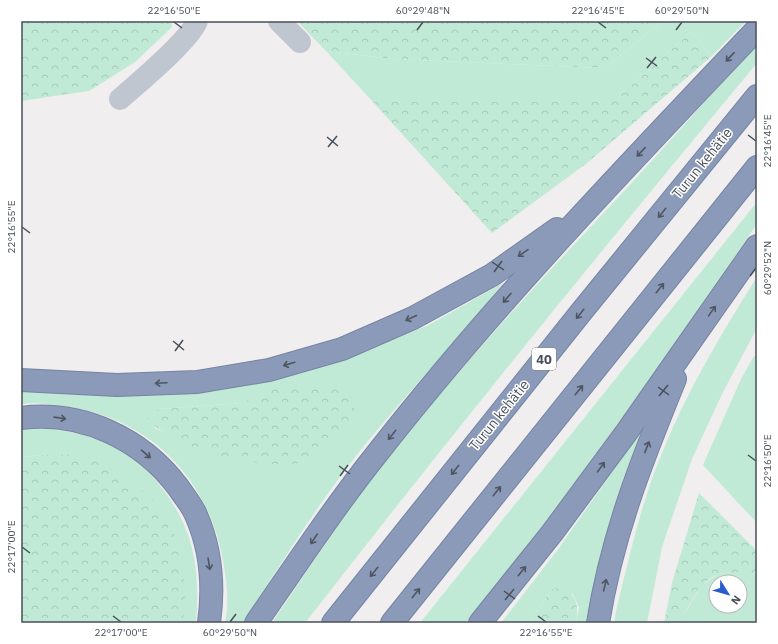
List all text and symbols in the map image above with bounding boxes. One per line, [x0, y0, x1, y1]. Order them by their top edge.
text: 22°16'50"E [147, 4, 201, 17]
text: 60°29'48"N [396, 4, 450, 17]
text: 22°16'45"E [571, 4, 625, 17]
text: 60°29'50"N [655, 4, 709, 17]
one-way arrow [725, 52, 735, 62]
text: 22°16'45"E [761, 114, 774, 168]
street label: Turun kehätie [668, 124, 736, 202]
one-way arrow [637, 146, 646, 156]
text: 22°16'55"E [5, 200, 18, 254]
one-way arrow [657, 207, 666, 218]
text: 60°29'52"N [761, 241, 774, 295]
one-way arrow [518, 249, 529, 257]
one-way arrow [655, 283, 664, 294]
one-way arrow [502, 293, 511, 303]
one-way arrow [708, 306, 716, 317]
one-way arrow [575, 308, 584, 319]
one-way arrow [405, 315, 417, 322]
road number: 40 [532, 348, 556, 370]
one-way arrow [283, 361, 296, 368]
street label: Turun kehätie [465, 376, 533, 454]
one-way arrow [155, 380, 168, 387]
one-way arrow [574, 384, 583, 395]
one-way arrow [53, 414, 66, 422]
one-way arrow [387, 429, 396, 440]
text: 22°16'50"E [761, 434, 774, 488]
one-way arrow [644, 442, 652, 454]
one-way arrow [141, 450, 151, 459]
one-way arrow [597, 462, 605, 473]
one-way arrow [450, 465, 459, 475]
one-way arrow [493, 486, 502, 497]
text: 22°17'00"E [5, 520, 18, 574]
one-way arrow [310, 533, 318, 544]
one-way arrow [205, 557, 213, 570]
one-way arrow [518, 565, 527, 576]
one-way arrow [369, 566, 378, 577]
north arrow [708, 574, 748, 614]
one-way arrow [602, 578, 610, 591]
one-way arrow [412, 587, 420, 598]
text: N [728, 593, 744, 607]
text: 22°17'00"E [94, 626, 148, 639]
text: 60°29'50"N [203, 626, 257, 639]
text: 22°16'55"E [519, 626, 573, 639]

